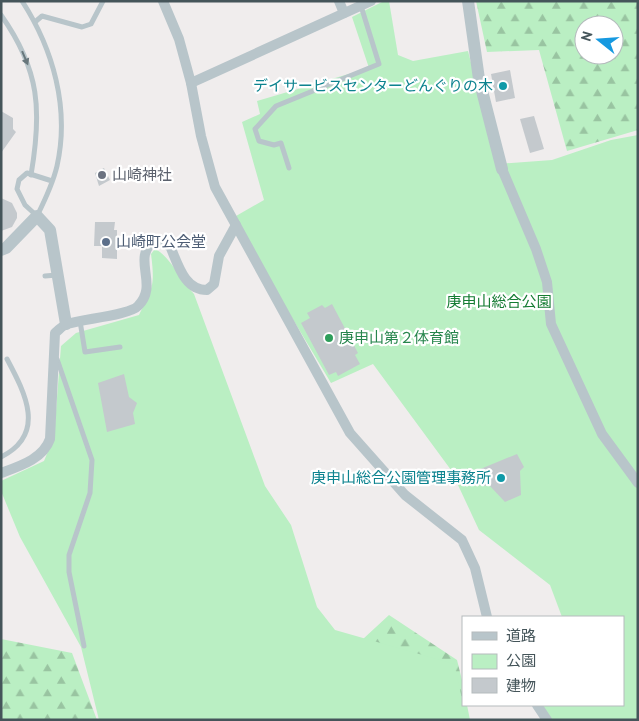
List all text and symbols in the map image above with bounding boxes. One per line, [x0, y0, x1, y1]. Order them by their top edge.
north arrow [574, 15, 624, 65]
text: N [577, 29, 597, 43]
one-way arrow [21, 51, 29, 65]
place label: デイサービスセンターどんぐりの木 [253, 76, 493, 95]
marker: デイサービスセンターどんぐりの木 [497, 80, 509, 92]
place label: 山崎神社 [112, 165, 172, 184]
marker: 山崎神社 [96, 169, 108, 181]
place label: 山崎町公会堂 [116, 232, 206, 251]
marker: 山崎町公会堂 [100, 236, 112, 248]
park label: 庚申山総合公園 [446, 292, 552, 311]
place label: 庚申山第２体育館 [339, 328, 459, 347]
marker: 庚申山第２体育館 [323, 332, 335, 344]
place label: 庚申山総合公園管理事務所 [311, 468, 491, 487]
marker: 庚申山総合公園管理事務所 [495, 472, 507, 484]
legend [462, 616, 624, 706]
text: 道路 [506, 626, 536, 645]
text: 公園 [506, 651, 536, 670]
text: 建物 [506, 676, 536, 695]

